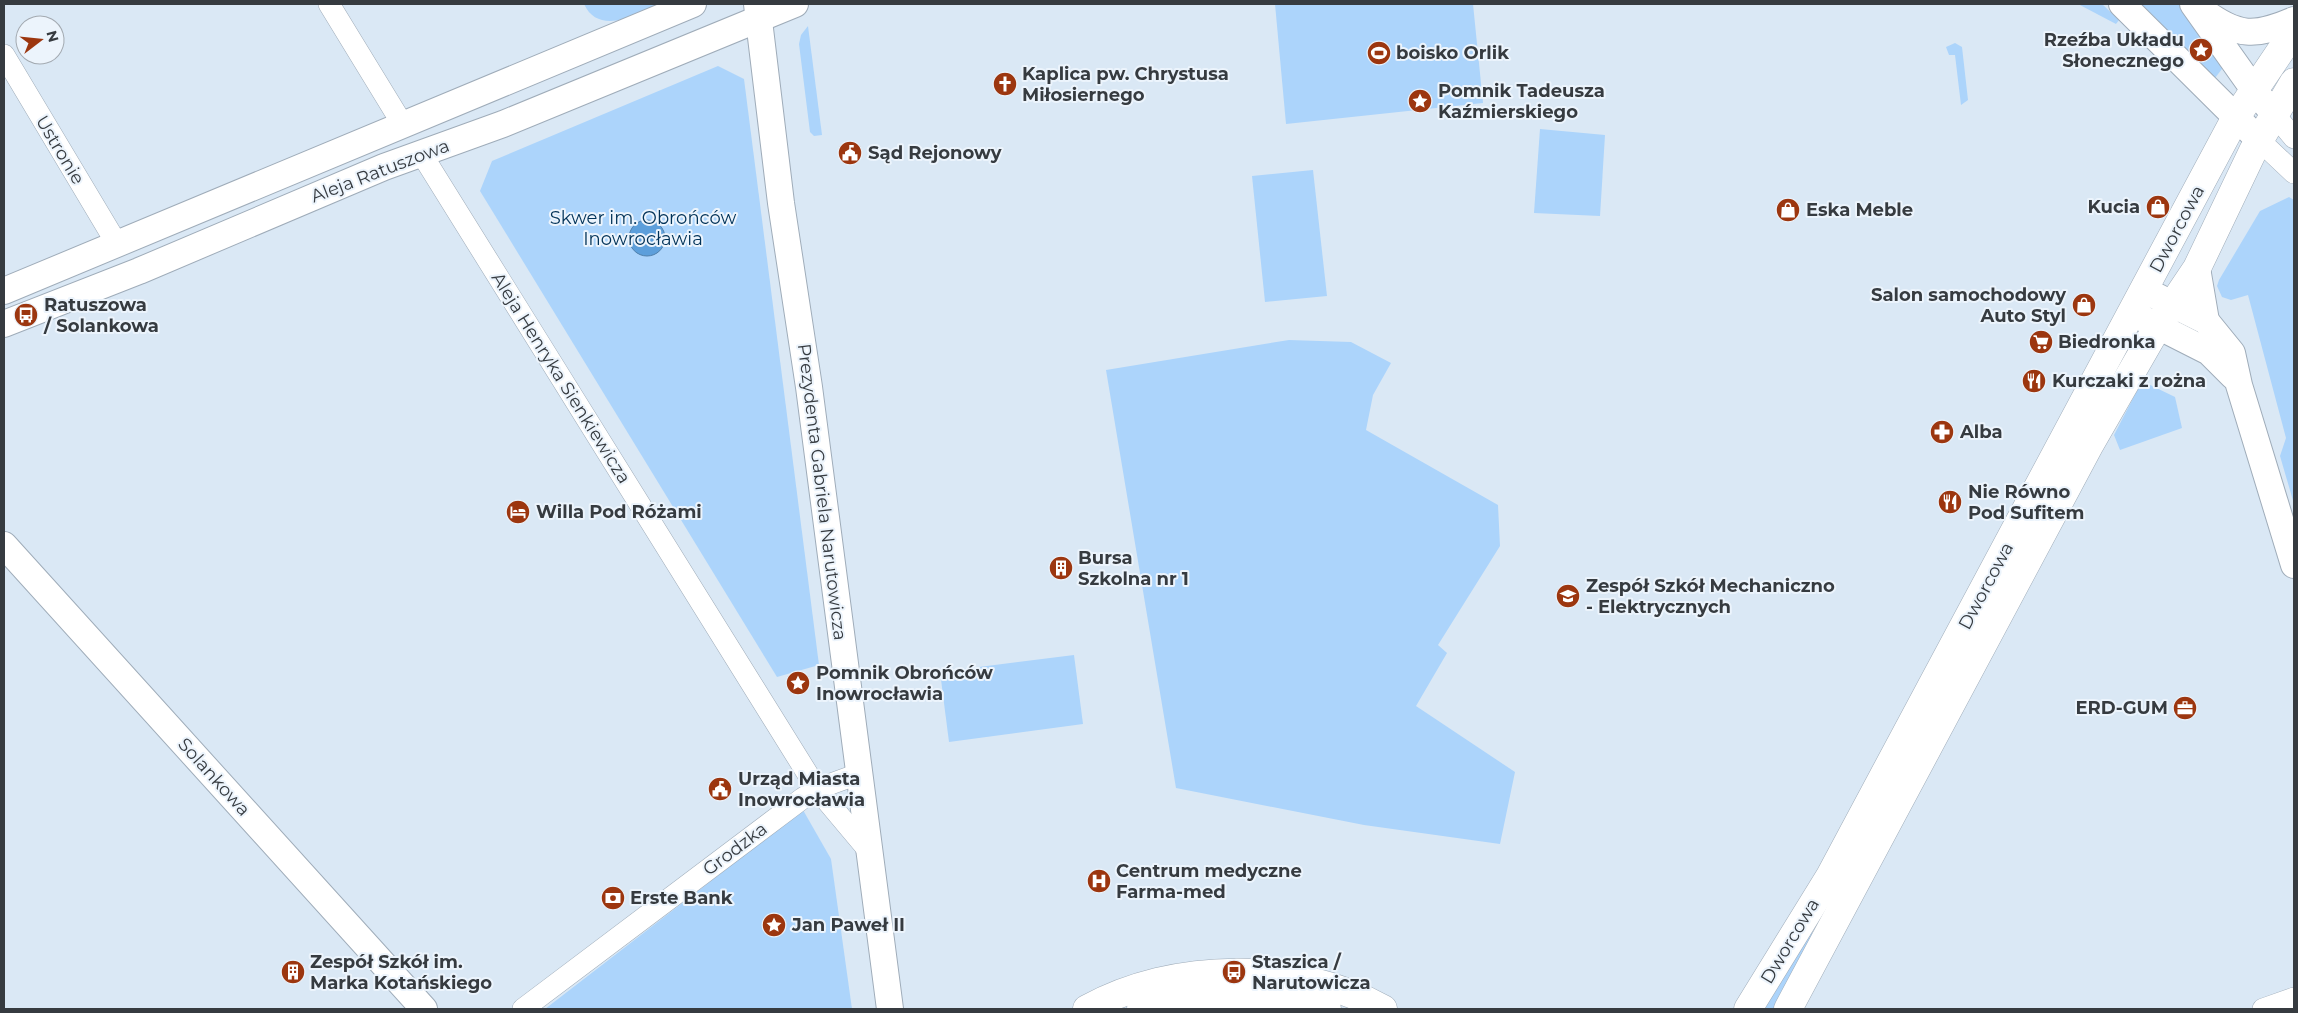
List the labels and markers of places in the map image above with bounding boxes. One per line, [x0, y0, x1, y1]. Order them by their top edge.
place label: Rzeźba Układu Słonecznego [2044, 29, 2184, 72]
place icon: Rzeźba Układu Słonecznego [2188, 37, 2214, 63]
sports icon: boisko Orlik [1366, 40, 1392, 66]
place label: boisko Orlik [1396, 42, 1509, 64]
place label: Kaplica pw. Chrystusa Miłosiernego [1022, 63, 1229, 106]
church icon: Kaplica pw. Chrystusa Miłosiernego [992, 71, 1018, 97]
place label: Pomnik Tadeusza Kaźmierskiego [1438, 80, 1605, 123]
place icon: Pomnik Tadeusza Kaźmierskiego [1407, 88, 1433, 114]
public building icon: Sąd Rejonowy [837, 140, 863, 166]
place label: Sąd Rejonowy [868, 142, 1002, 164]
shop icon: Kucia [2145, 194, 2171, 220]
place label: Kucia [2088, 196, 2140, 218]
shop icon: Eska Meble [1775, 197, 1801, 223]
place label: Eska Meble [1806, 199, 1913, 221]
place label: Salon samochodowy Auto Styl [1871, 284, 2066, 327]
shop icon: Salon samochodowy Auto Styl [2071, 292, 2097, 318]
place label: Ratuszowa / Solankowa [43, 294, 159, 337]
bus stop icon: Ratuszowa / Solankowa [13, 302, 39, 328]
supermarket icon: Biedronka [2028, 329, 2054, 355]
place label: Biedronka [2058, 331, 2156, 353]
restaurant icon: Kurczaki z rożna [2021, 368, 2047, 394]
place label: Kurczaki z rożna [2052, 370, 2206, 392]
pharmacy icon: Alba [1929, 419, 1955, 445]
place label: Alba [1959, 421, 2003, 443]
place label: Nie Równo Pod Sufitem [1968, 481, 2084, 524]
restaurant icon: Nie Równo Pod Sufitem [1937, 489, 1963, 515]
hotel icon: Willa Pod Różami [505, 499, 531, 525]
place label: Willa Pod Różami [536, 501, 702, 523]
place label: Bursa Szkolna nr 1 [1078, 547, 1189, 590]
building icon: Bursa Szkolna nr 1 [1048, 555, 1074, 581]
place label: Zespół Szkół Mechaniczno - Elektrycznych [1586, 575, 1835, 618]
school or university icon: Zespół Szkół Mechaniczno - Elektrycznych [1555, 583, 1581, 609]
place label: Pomnik Obrońców Inowrocławia [816, 662, 993, 705]
place icon: Pomnik Obrońców Inowrocławia [785, 670, 811, 696]
office icon: ERD-GUM [2172, 695, 2198, 721]
place label: ERD-GUM [2075, 697, 2168, 719]
place label: Urząd Miasta Inowrocławia [738, 768, 865, 811]
public building icon: Urząd Miasta Inowrocławia [707, 776, 733, 802]
place label: Centrum medyczne Farma-med [1116, 860, 1302, 903]
hospital icon: Centrum medyczne Farma-med [1086, 868, 1112, 894]
bank icon: Erste Bank [600, 885, 626, 911]
place label: Erste Bank [630, 887, 733, 909]
place icon: Jan Paweł II [761, 912, 787, 938]
place label: Jan Paweł II [791, 914, 905, 936]
place label: Zespół Szkół im. Marka Kotańskiego [310, 951, 492, 994]
place label: Staszica / Narutowicza [1252, 951, 1371, 994]
building icon: Zespół Szkół im. Marka Kotańskiego [280, 959, 306, 985]
bus stop icon: Staszica / Narutowicza [1221, 959, 1247, 985]

